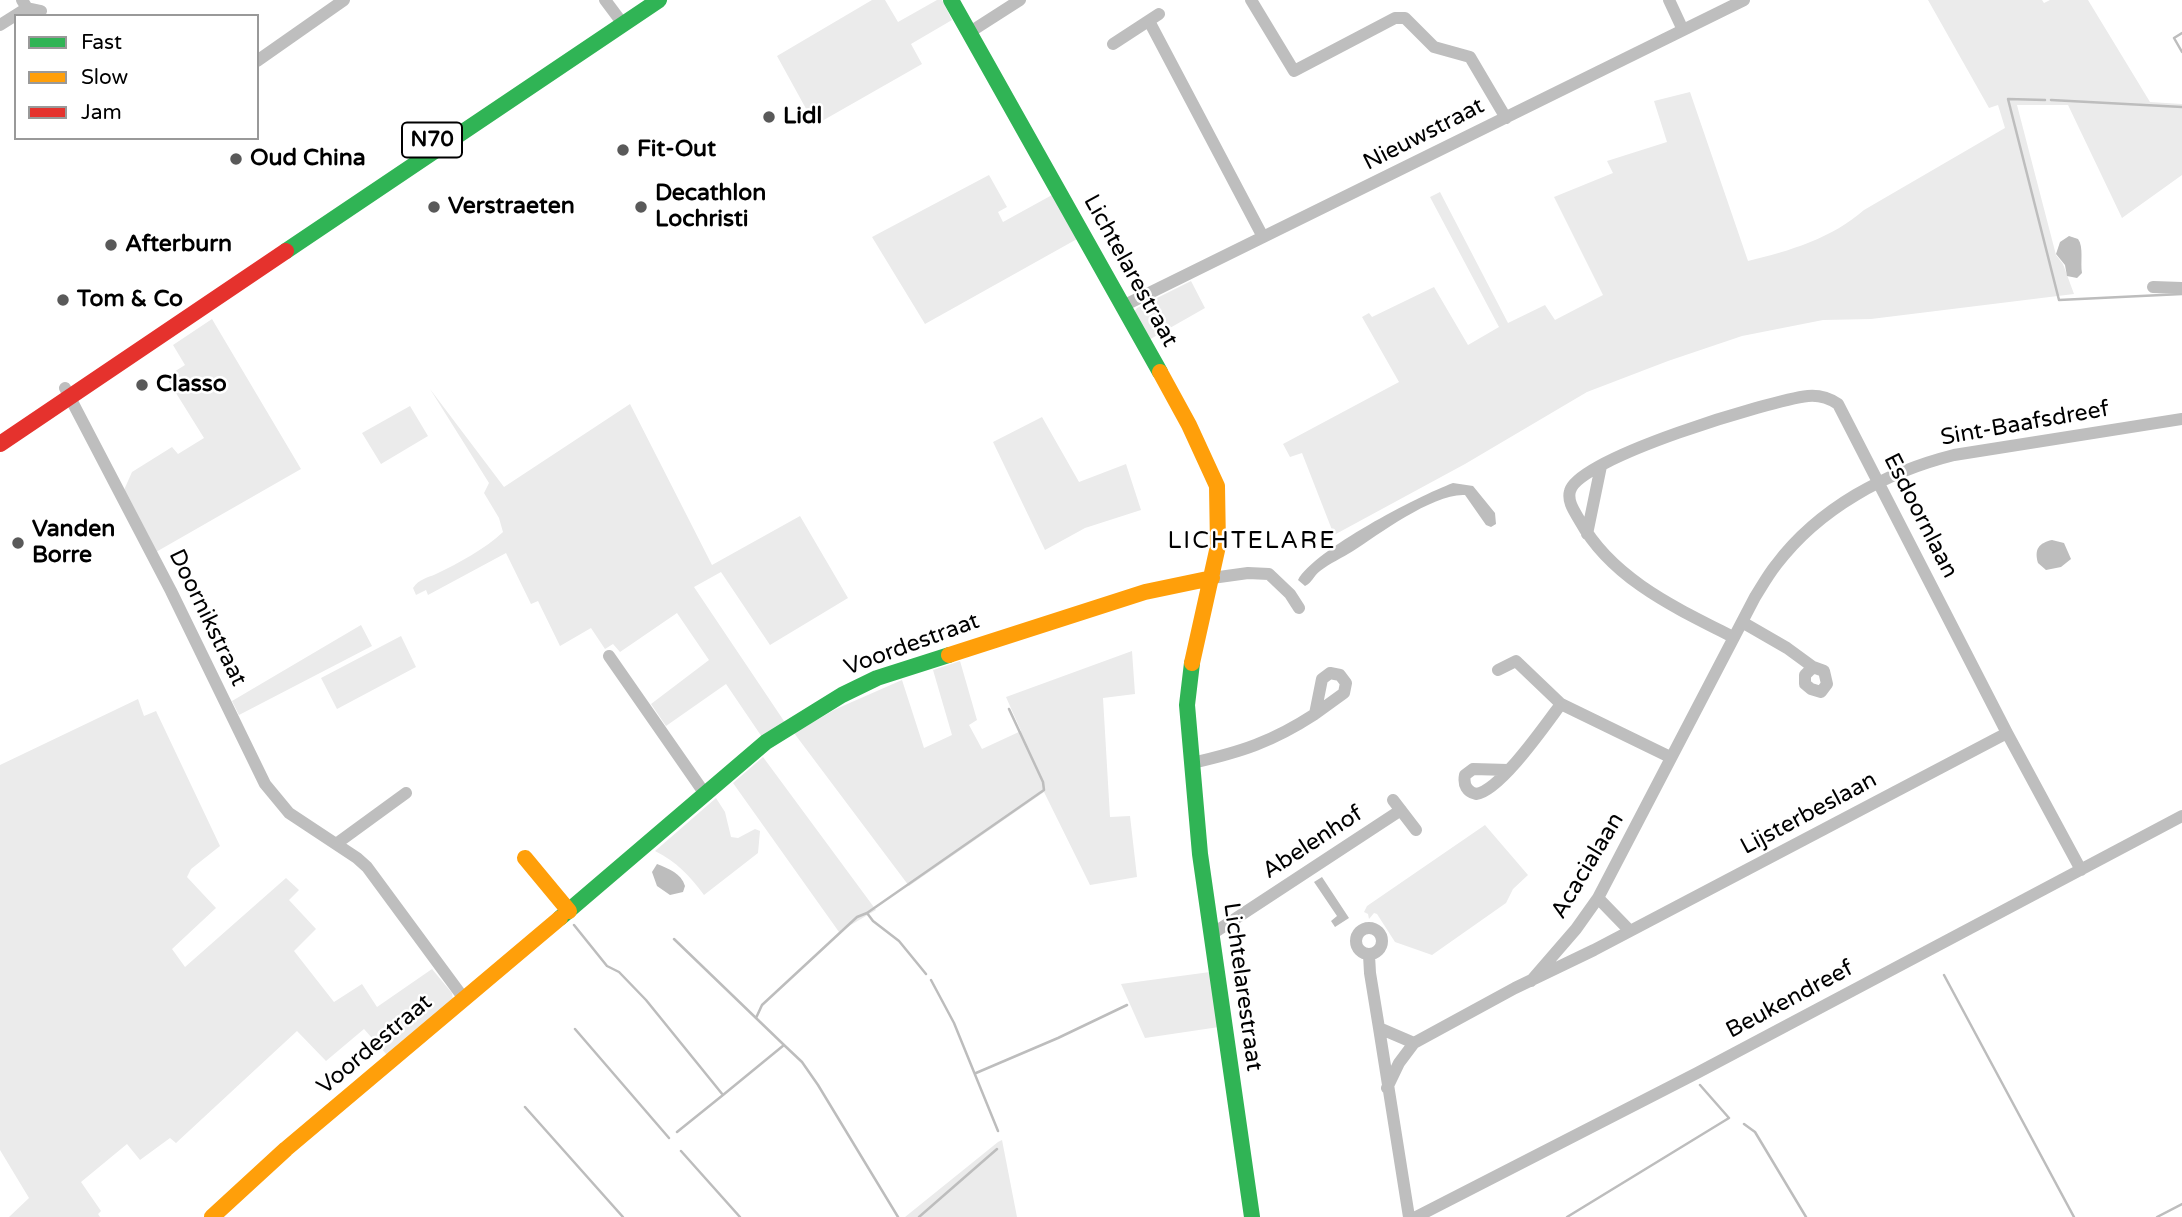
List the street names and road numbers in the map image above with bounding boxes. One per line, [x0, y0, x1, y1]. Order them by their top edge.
street label: Nieuwstraat [1359, 93, 1489, 177]
road number: N70 [402, 122, 462, 158]
street label: Lichtelarestraat [1077, 190, 1183, 352]
street label: Sint-Baafsdreef [1939, 396, 2111, 452]
street label: Esdoornlaan [1877, 449, 1963, 583]
street label: Doornikstraat [162, 545, 252, 691]
street label: Voordestraat [841, 608, 983, 682]
street label: Lijsterbeslaan [1736, 767, 1882, 861]
street label: Abelenhof [1258, 800, 1368, 886]
street label: Acacialaan [1546, 808, 1630, 924]
street label: Lichtelarestraat [1217, 901, 1267, 1073]
street label: Beukendreef [1722, 955, 1858, 1045]
street label: Voordestraat [312, 989, 438, 1101]

